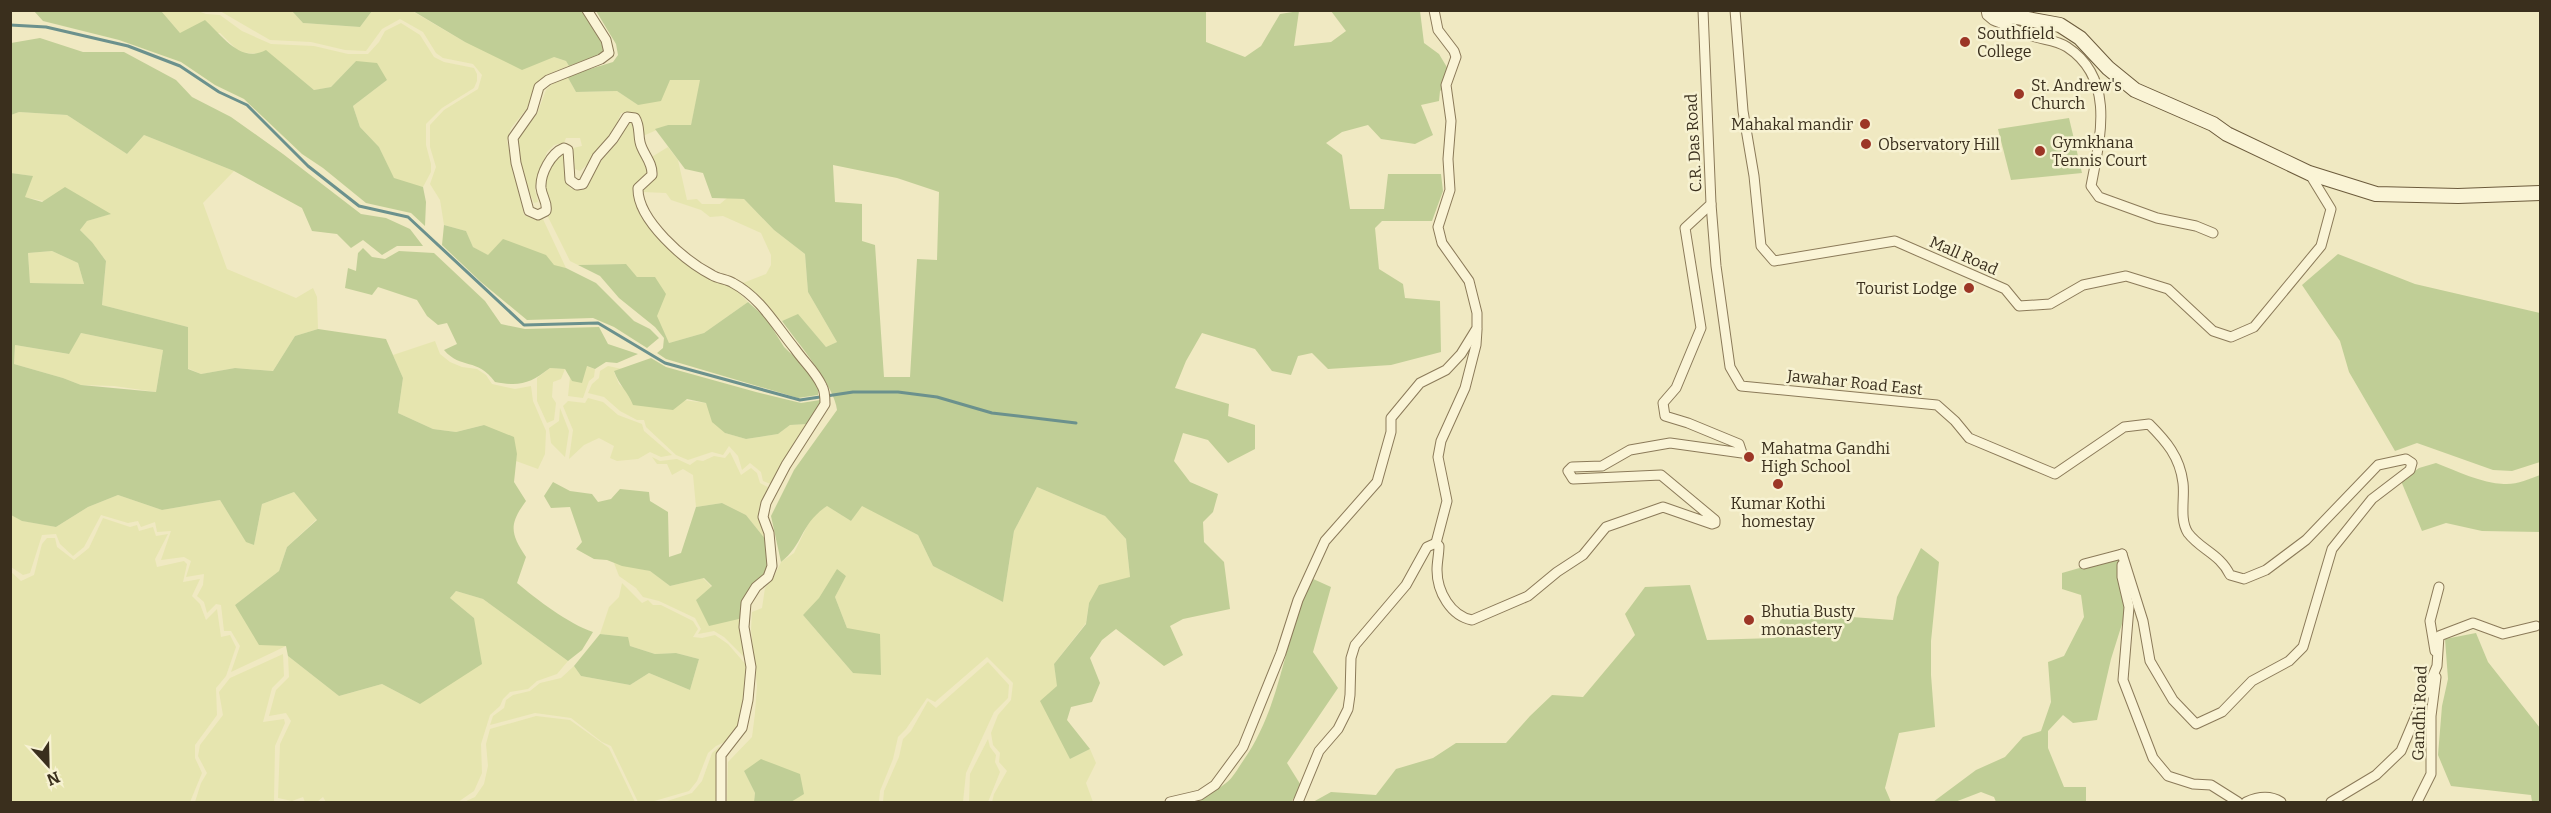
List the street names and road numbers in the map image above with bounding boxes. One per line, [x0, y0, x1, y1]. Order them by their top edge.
street label: C.R. Das Road [1681, 93, 1706, 193]
street label: Mall Road [1927, 232, 2001, 279]
street label: Jawahar Road East [1785, 366, 1924, 399]
street label: Gandhi Road [2408, 664, 2431, 761]

